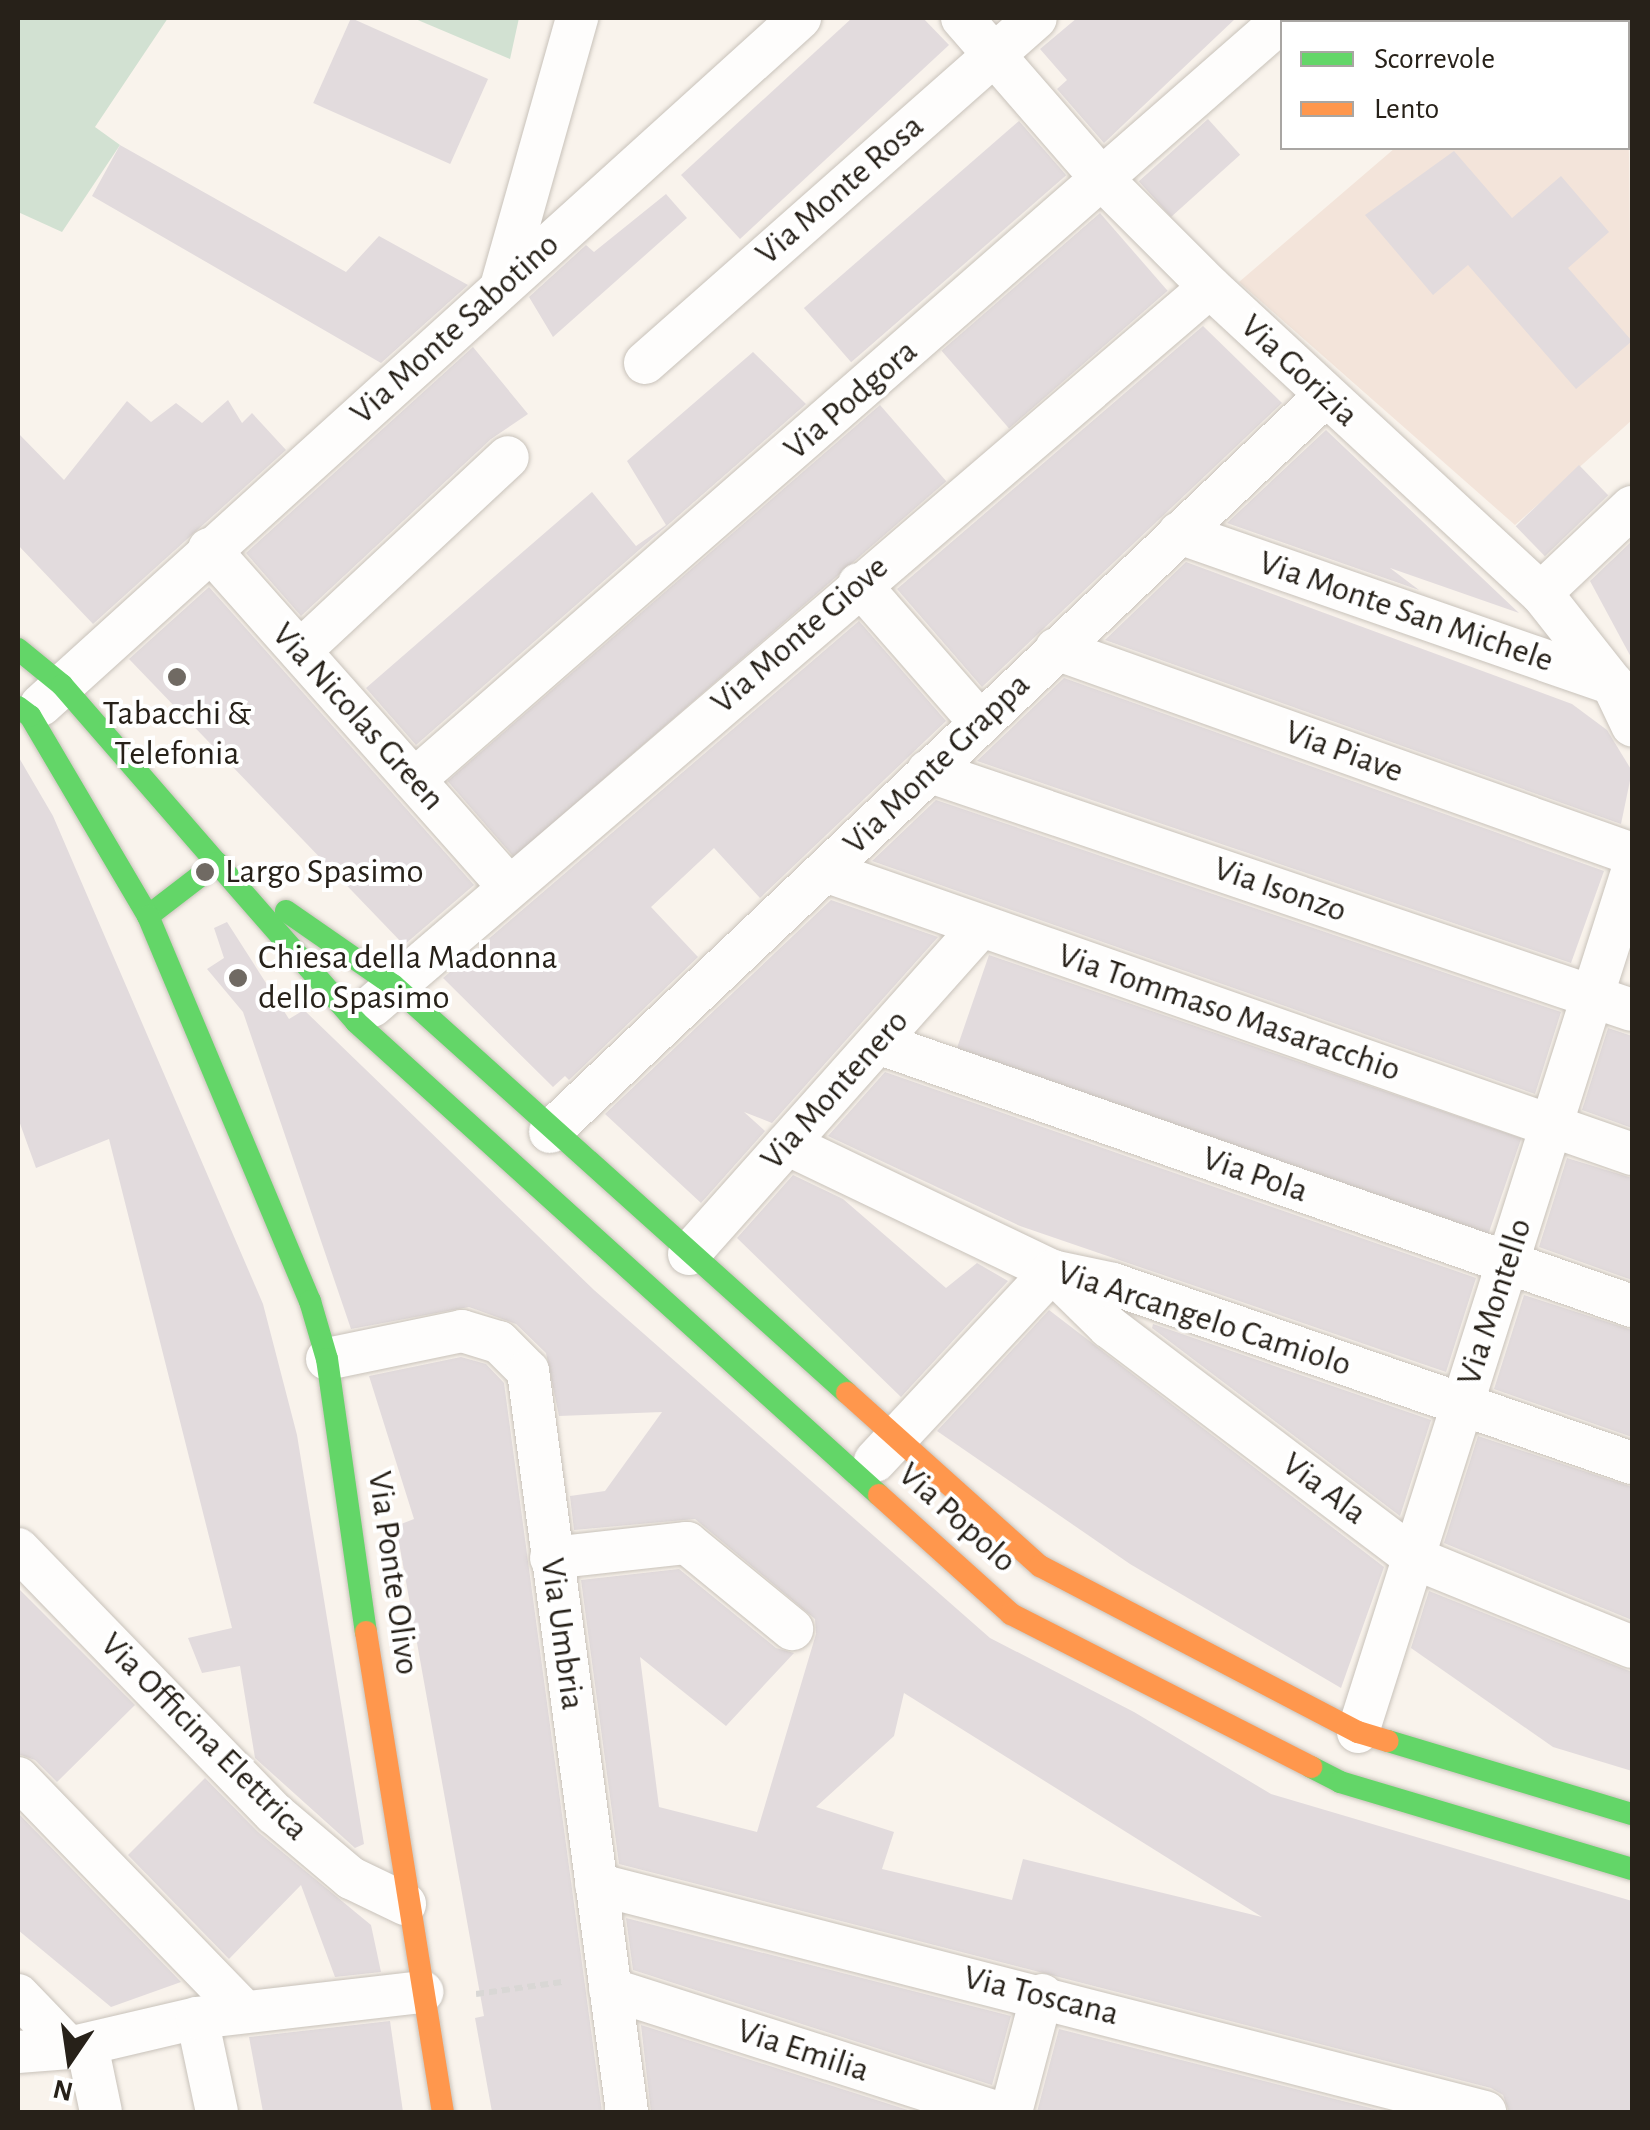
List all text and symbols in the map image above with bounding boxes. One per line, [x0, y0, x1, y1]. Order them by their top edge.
legend [1280, 20, 1630, 150]
text: Scorrevole [1374, 44, 1495, 74]
text: Lento [1374, 94, 1439, 124]
street label: Via Monte Rosa [747, 106, 933, 274]
street label: Via Monte Sabotino [342, 224, 568, 434]
street label: Via Gorizia [1231, 306, 1367, 436]
street label: Via Podgora [776, 331, 926, 469]
street label: Via Monte San Michele [1253, 542, 1559, 682]
street label: Via Monte Giove [703, 547, 897, 723]
street label: Via Nicolas Green [263, 614, 453, 820]
street label: Via Monte Grappa [835, 664, 1039, 864]
marker: Tabacchi & Telefonia [166, 666, 188, 688]
place label: Tabacchi & Telefonia [103, 693, 251, 775]
street label: Via Piave [1279, 711, 1409, 793]
street label: Via Isonzo [1208, 848, 1352, 932]
place label: Largo Spasimo [225, 851, 424, 893]
marker: Largo Spasimo [194, 861, 216, 883]
street label: Via Tommaso Masaracchio [1052, 935, 1406, 1091]
place label: Chiesa della Madonna dello Spasimo [258, 937, 558, 1019]
marker: Chiesa della Madonna dello Spasimo [227, 967, 249, 989]
street label: Via Montenero [752, 1001, 918, 1179]
street label: Via Pola [1197, 1137, 1313, 1213]
street label: Via Montello [1448, 1213, 1542, 1391]
street label: Via Arcangelo Camiolo [1052, 1252, 1356, 1386]
street label: Via Ala [1273, 1444, 1375, 1534]
street label: Via Popolo [889, 1454, 1025, 1582]
street label: Via Ponte Olivo [358, 1468, 428, 1678]
street label: Via Umbria [531, 1555, 593, 1713]
street label: Via Officina Elettrica [91, 1624, 317, 1850]
street label: Via Toscana [959, 1956, 1123, 2036]
north arrow [20, 2010, 120, 2110]
street label: Via Emilia [732, 2010, 874, 2092]
text: N [51, 2073, 76, 2105]

